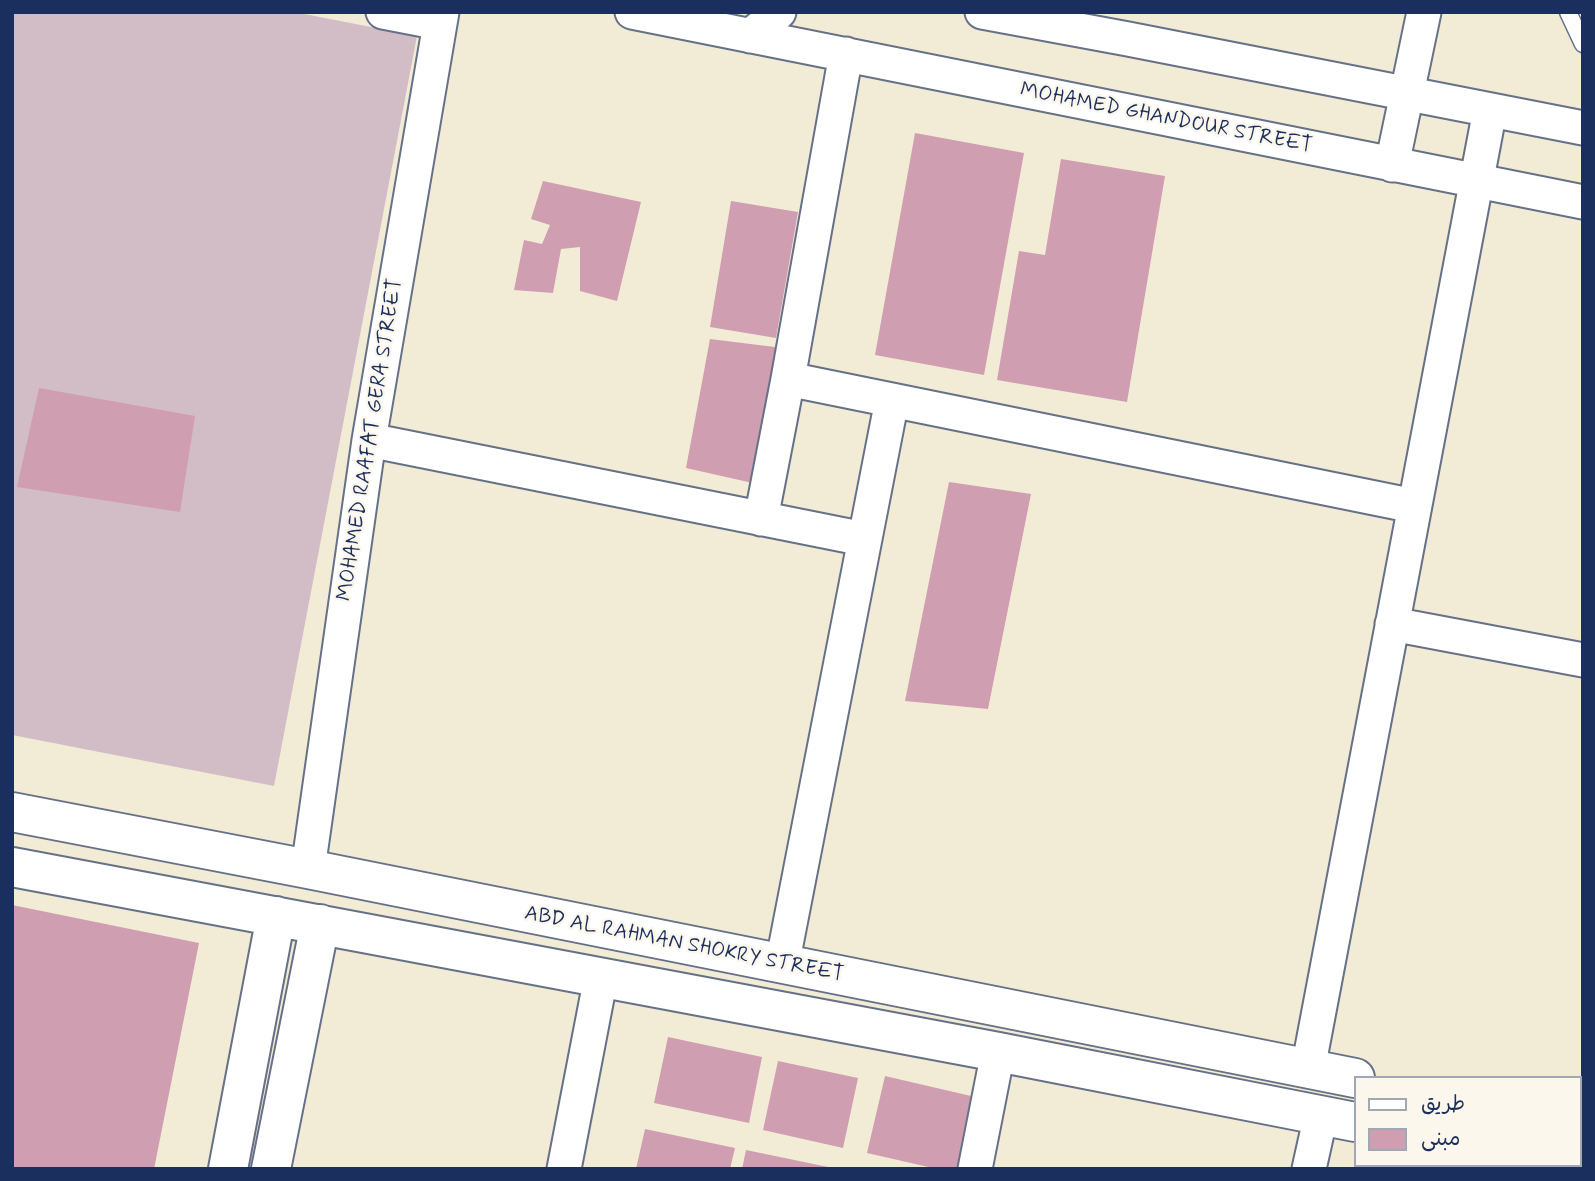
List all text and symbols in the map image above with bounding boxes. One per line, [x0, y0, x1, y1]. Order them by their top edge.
street label: MOHAMED GHANDOUR STREET [1018, 78, 1314, 160]
street label: MOHAMED RAAFAT GERA STREET [333, 277, 409, 603]
street label: ABD AL RAHMAN SHOKRY STREET [522, 902, 846, 988]
legend [1354, 1076, 1581, 1167]
text: طريق [1421, 1090, 1465, 1118]
text: مبنى [1421, 1125, 1460, 1153]

